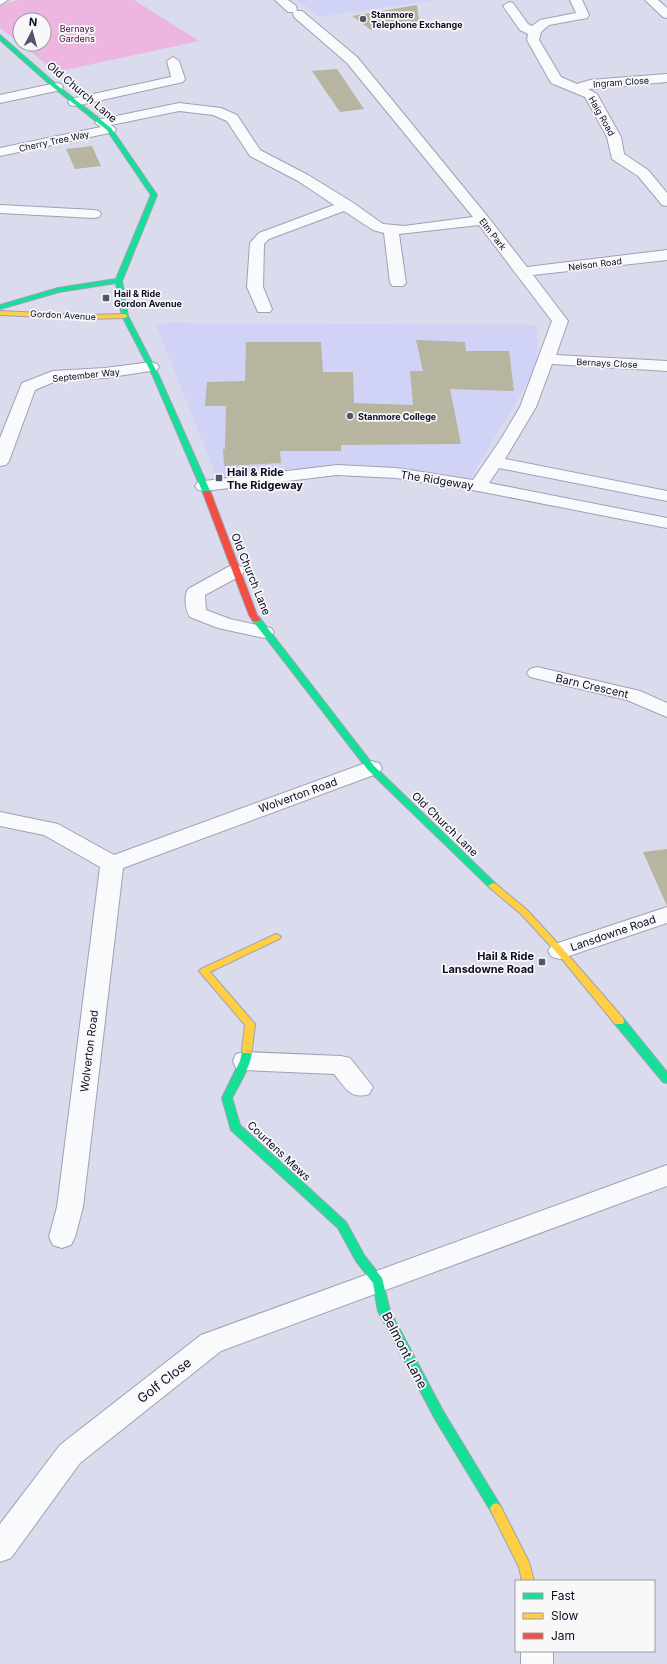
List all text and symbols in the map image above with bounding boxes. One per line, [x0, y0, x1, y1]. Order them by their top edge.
place label: Stanmore Telephone Exchange [371, 9, 463, 30]
north arrow [12, 12, 52, 52]
marker: Stanmore Telephone Exchange [358, 14, 368, 24]
text: N [28, 15, 38, 29]
park label: Bernays Gardens [59, 23, 95, 44]
street label: Old Church Lane [44, 59, 120, 125]
street label: Ingram Close [593, 75, 649, 89]
street label: Haig Road [587, 94, 617, 138]
street label: Cherry Tree Way [18, 128, 90, 154]
street label: Elm Park [477, 216, 509, 252]
street label: Nelson Road [568, 255, 622, 273]
place label: Hail & Ride Gordon Avenue [114, 288, 183, 309]
marker: Hail & Ride Gordon Avenue [101, 293, 111, 303]
street label: Gordon Avenue [30, 308, 96, 322]
street label: Bernays Close [576, 356, 638, 370]
street label: September Way [52, 366, 120, 384]
marker: Stanmore College [345, 411, 355, 421]
place label: Stanmore College [358, 411, 437, 422]
place label: Hail & Ride The Ridgeway [227, 465, 303, 492]
street label: The Ridgeway [399, 467, 475, 493]
marker: Hail & Ride The Ridgeway [214, 473, 224, 483]
street label: Old Church Lane [228, 531, 274, 617]
street label: Barn Crescent [554, 671, 630, 701]
street label: Wolverton Road [257, 774, 339, 816]
street label: Old Church Lane [409, 789, 481, 859]
street label: Lansdowne Road [568, 912, 658, 954]
place label: Hail & Ride Lansdowne Road [442, 949, 534, 976]
marker: Hail & Ride Lansdowne Road [537, 957, 547, 967]
street label: Wolverton Road [77, 1009, 101, 1093]
street label: Courtens Mews [244, 1118, 314, 1184]
street label: Belmont Lane [379, 1309, 431, 1391]
street label: Golf Close [134, 1354, 194, 1406]
legend [515, 1580, 655, 1652]
text: Fast [551, 1588, 575, 1603]
text: Slow [551, 1608, 579, 1623]
text: Jam [551, 1628, 575, 1643]

